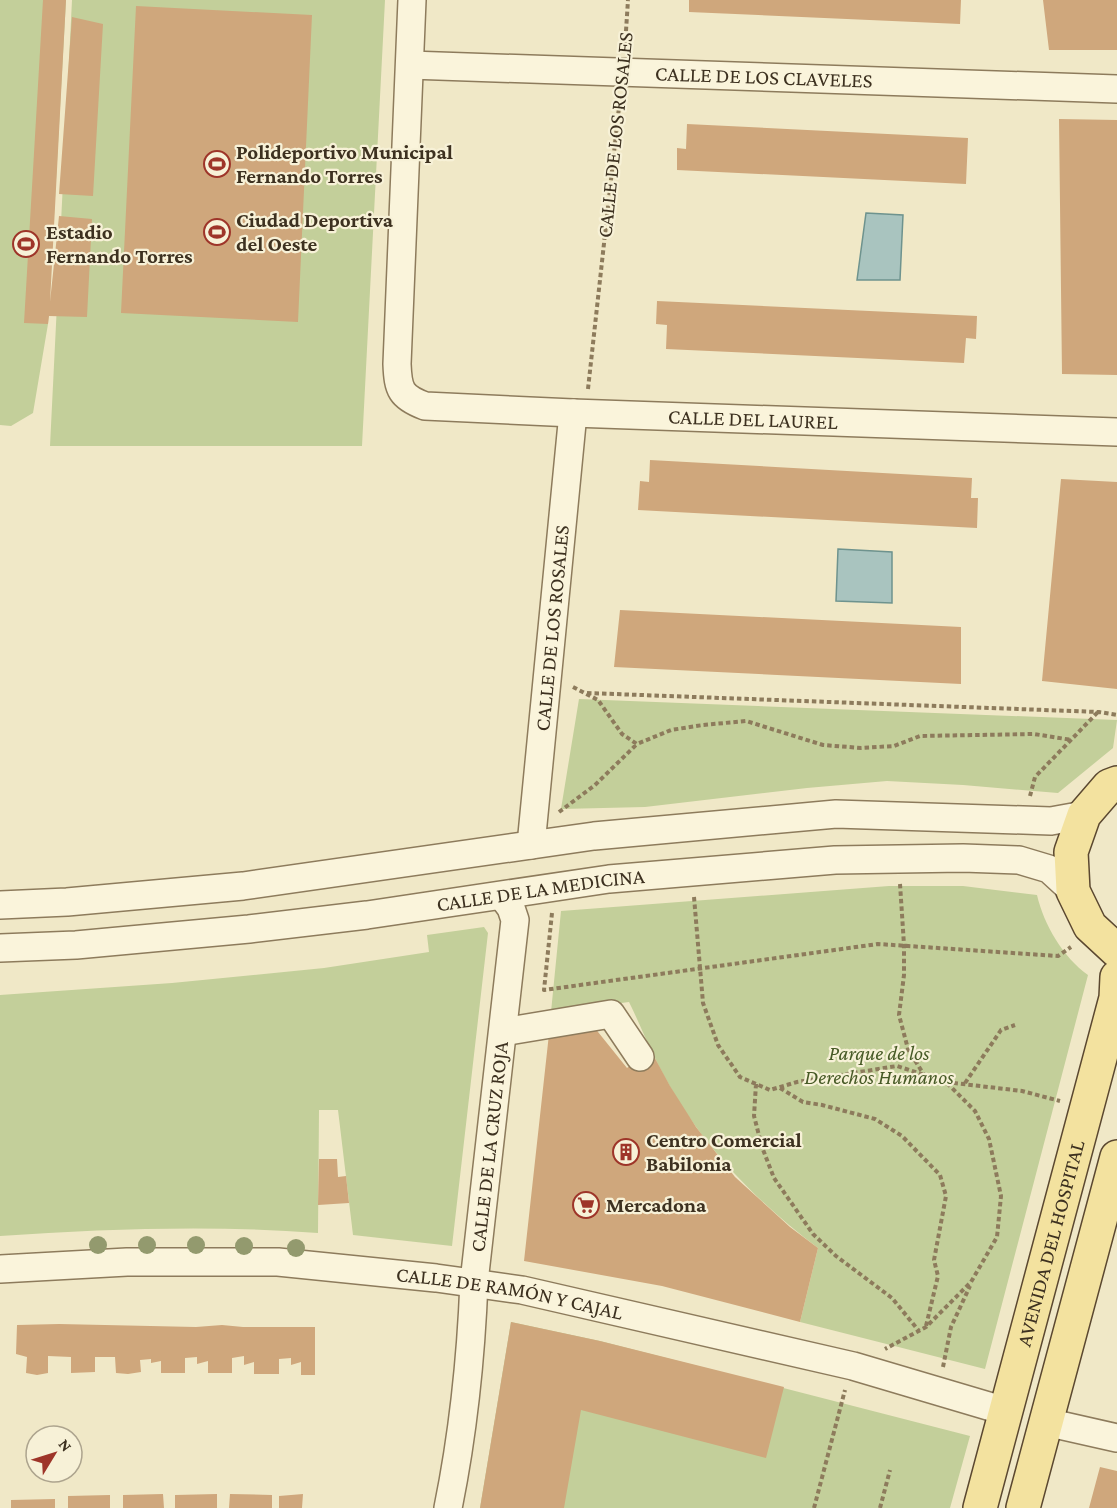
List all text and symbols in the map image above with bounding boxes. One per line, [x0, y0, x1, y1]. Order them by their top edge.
street label: CALLE DE LOS ROSALES [592, 31, 638, 239]
street label: CALLE DE LOS CLAVELES [655, 61, 873, 93]
place label: Polideportivo Municipal Fernando Torres [236, 140, 453, 188]
sports icon: Polideportivo Municipal Fernando Torres [202, 149, 232, 179]
place label: Ciudad Deportiva del Oeste [236, 208, 394, 256]
sports icon: Ciudad Deportiva del Oeste [202, 217, 232, 247]
place label: Estadio Fernando Torres [46, 220, 193, 268]
sports icon: Estadio Fernando Torres [11, 229, 41, 259]
street label: CALLE DEL LAUREL [668, 404, 839, 434]
street label: CALLE DE LOS ROSALES [530, 524, 574, 732]
street label: CALLE DE LA MEDICINA [435, 864, 646, 916]
street label: CALLE DE LA CRUZ ROJA [465, 1040, 513, 1253]
park label: Parque de los Derechos Humanos [804, 1041, 954, 1089]
place label: Centro Comercial Babilonia [646, 1128, 802, 1176]
building icon: Centro Comercial Babilonia [611, 1137, 641, 1167]
street label: AVENIDA DEL HOSPITAL [1012, 1137, 1090, 1349]
supermarket icon: Mercadona [571, 1190, 601, 1220]
place label: Mercadona [606, 1193, 707, 1217]
street label: CALLE DE RAMÓN Y CAJAL [395, 1262, 626, 1325]
north arrow [24, 1424, 84, 1484]
text: N [55, 1436, 76, 1455]

